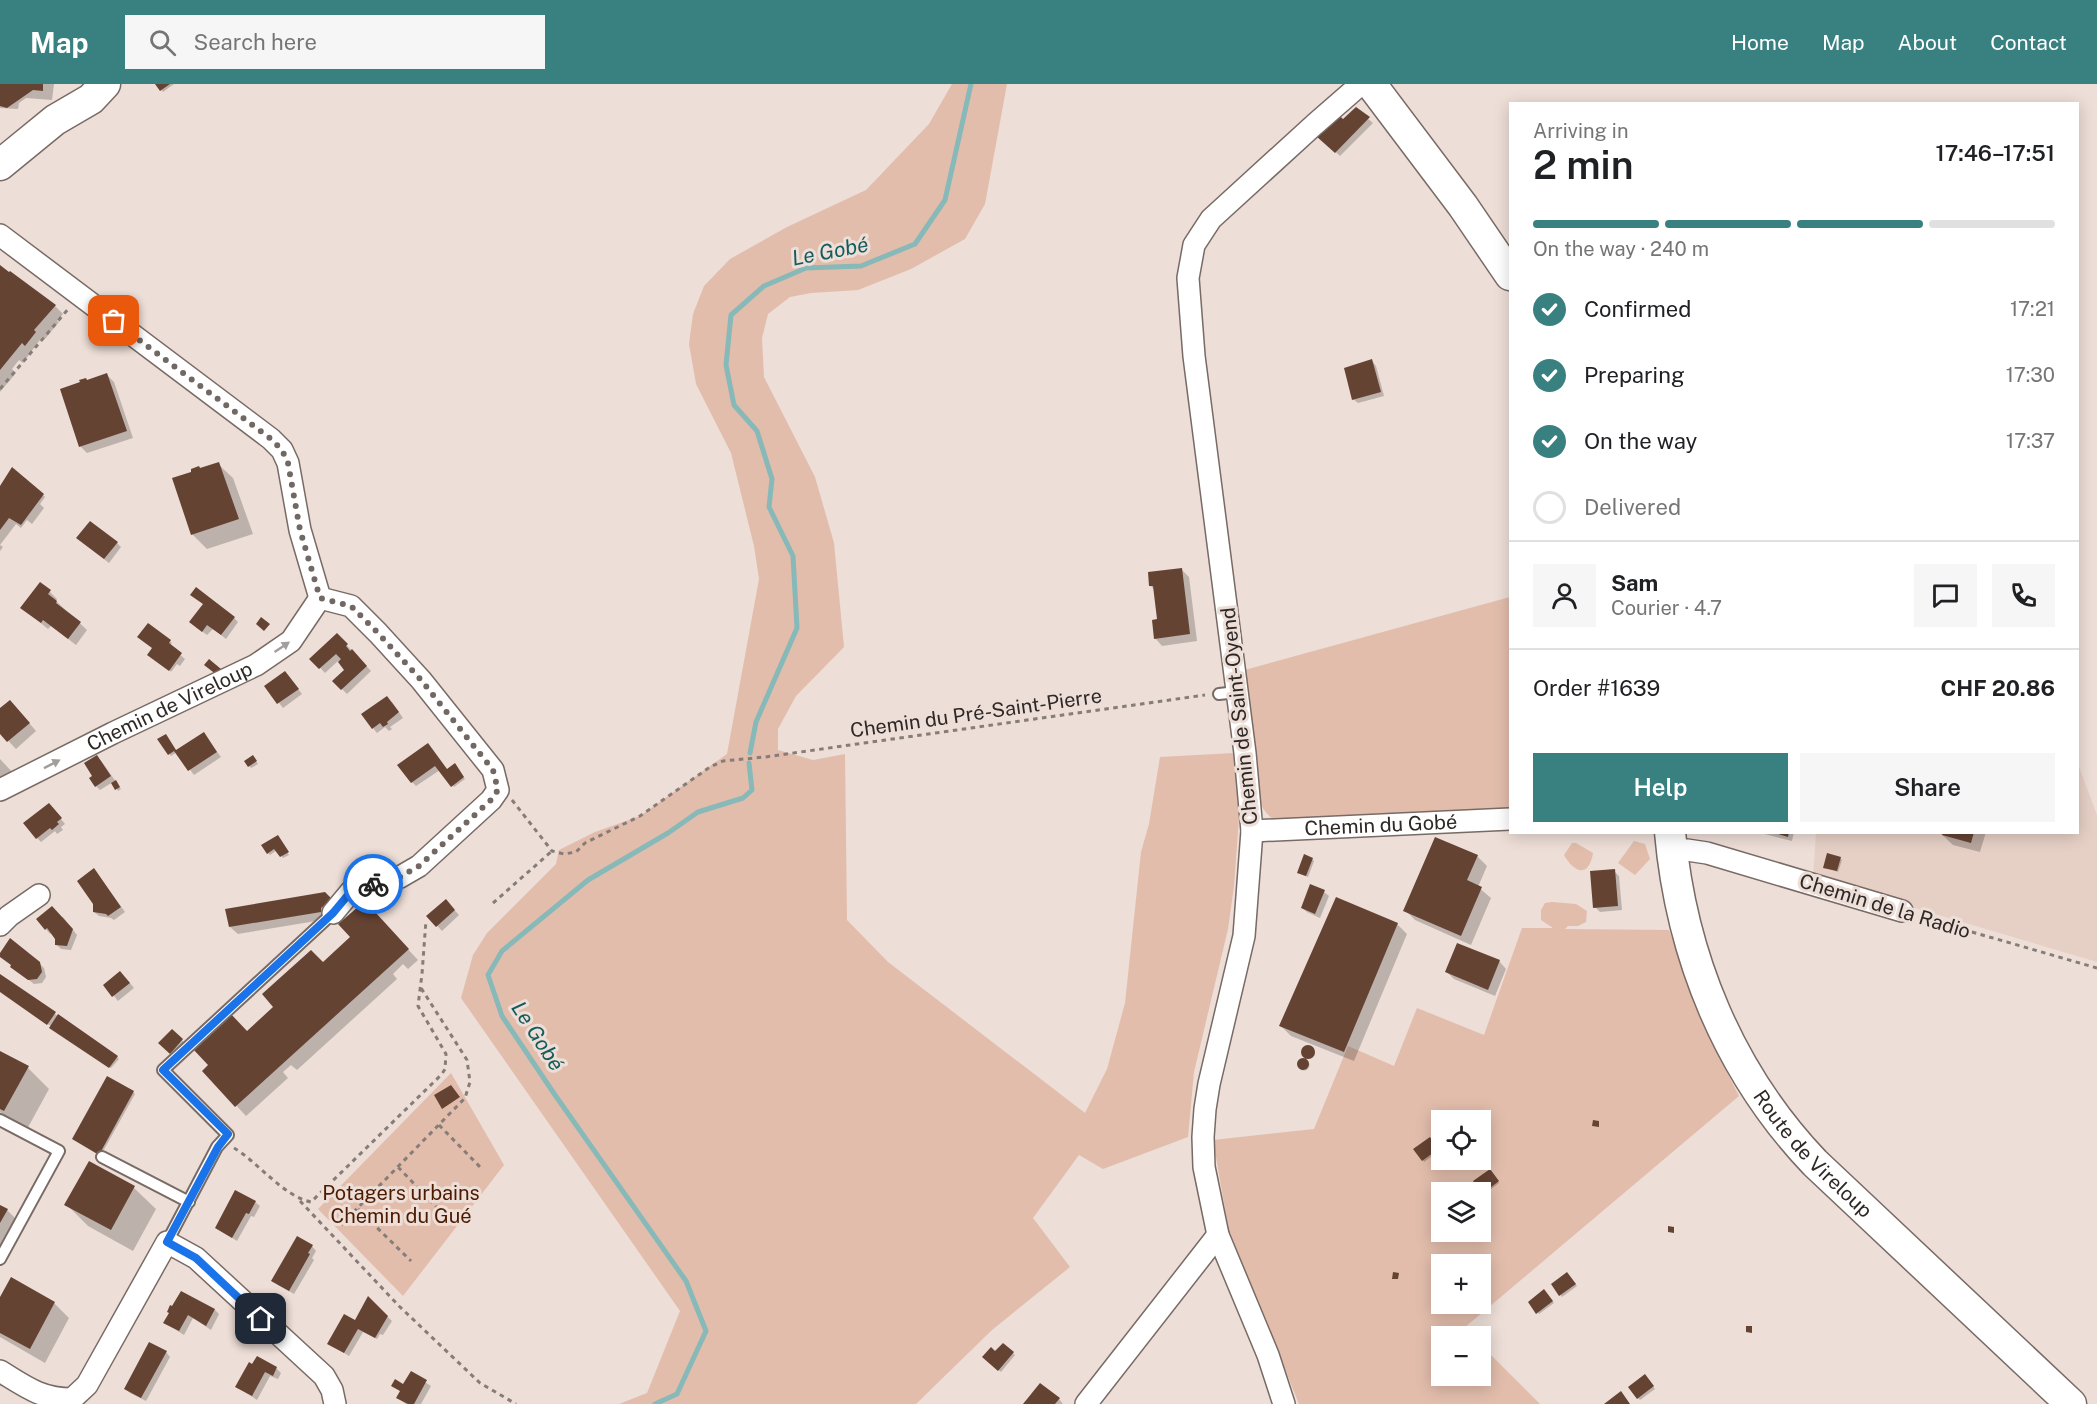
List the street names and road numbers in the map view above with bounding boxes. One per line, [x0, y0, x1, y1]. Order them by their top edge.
street label: Chemin de Saint-Oyend [1216, 606, 1262, 826]
street label: Chemin de Vireloup [83, 657, 256, 756]
street label: Chemin du Pré-Saint-Pierre [849, 683, 1103, 743]
street label: Chemin du Gobé [1304, 809, 1458, 841]
street label: Chemin de la Radio [1797, 869, 1973, 943]
street label: Route de Vireloup [1748, 1085, 1877, 1223]

